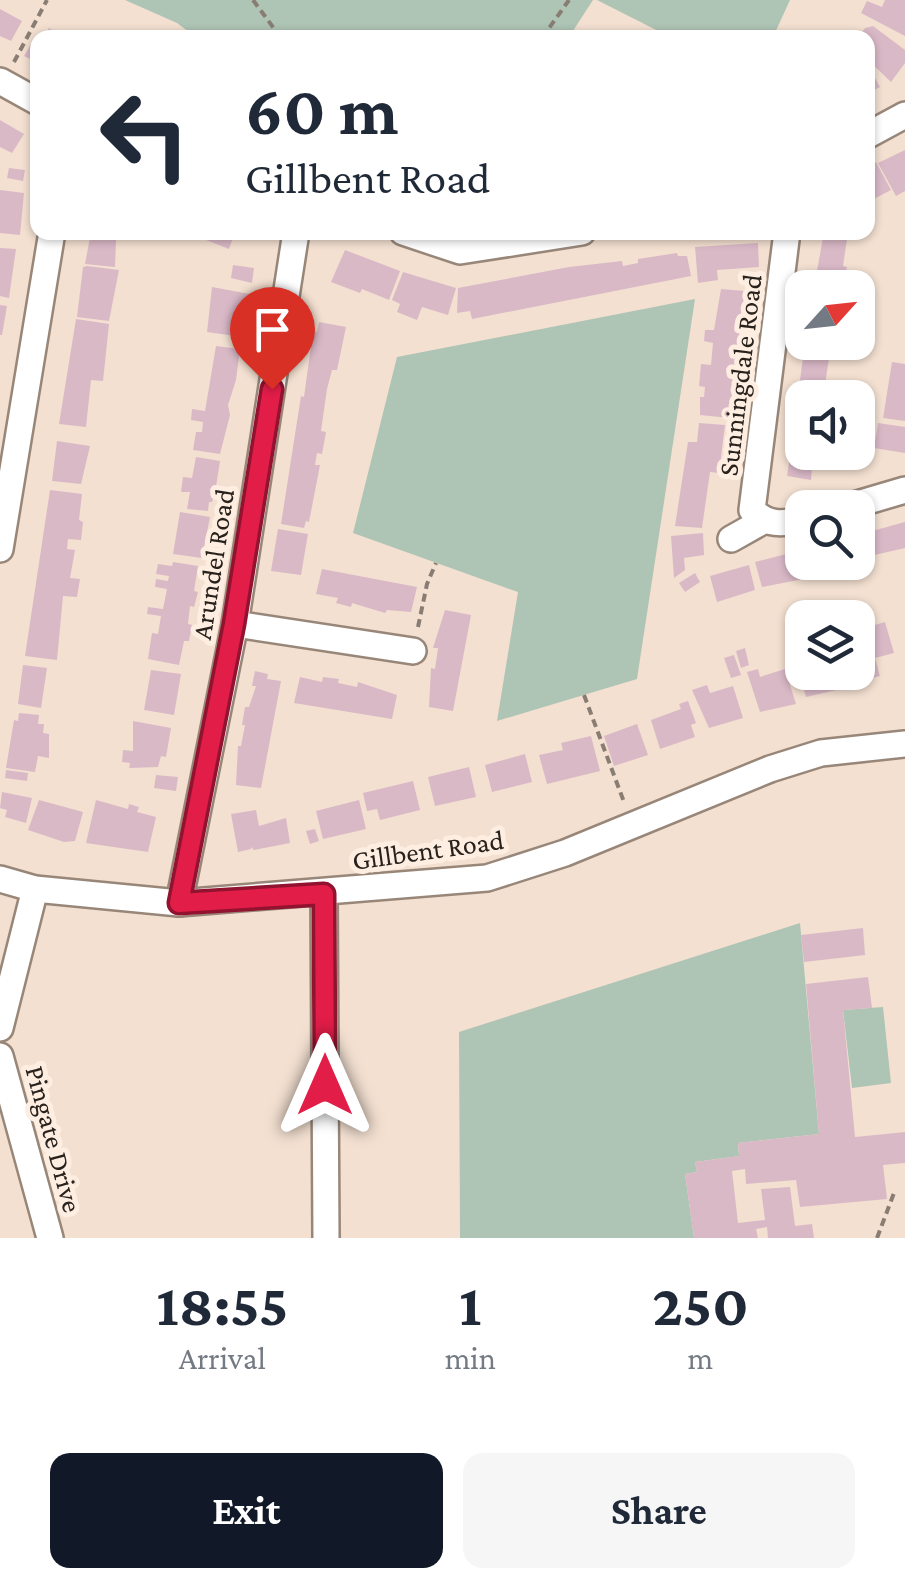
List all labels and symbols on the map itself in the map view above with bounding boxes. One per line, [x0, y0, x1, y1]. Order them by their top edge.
north arrow [785, 270, 875, 360]
street label: Sunningdale Road [712, 272, 768, 478]
pin [230, 287, 315, 390]
street label: Arundel Road [186, 486, 240, 642]
street label: Gillbent Road [350, 824, 506, 876]
position arrow [273, 1033, 377, 1137]
street label: Pingate Drive [20, 1062, 88, 1216]

